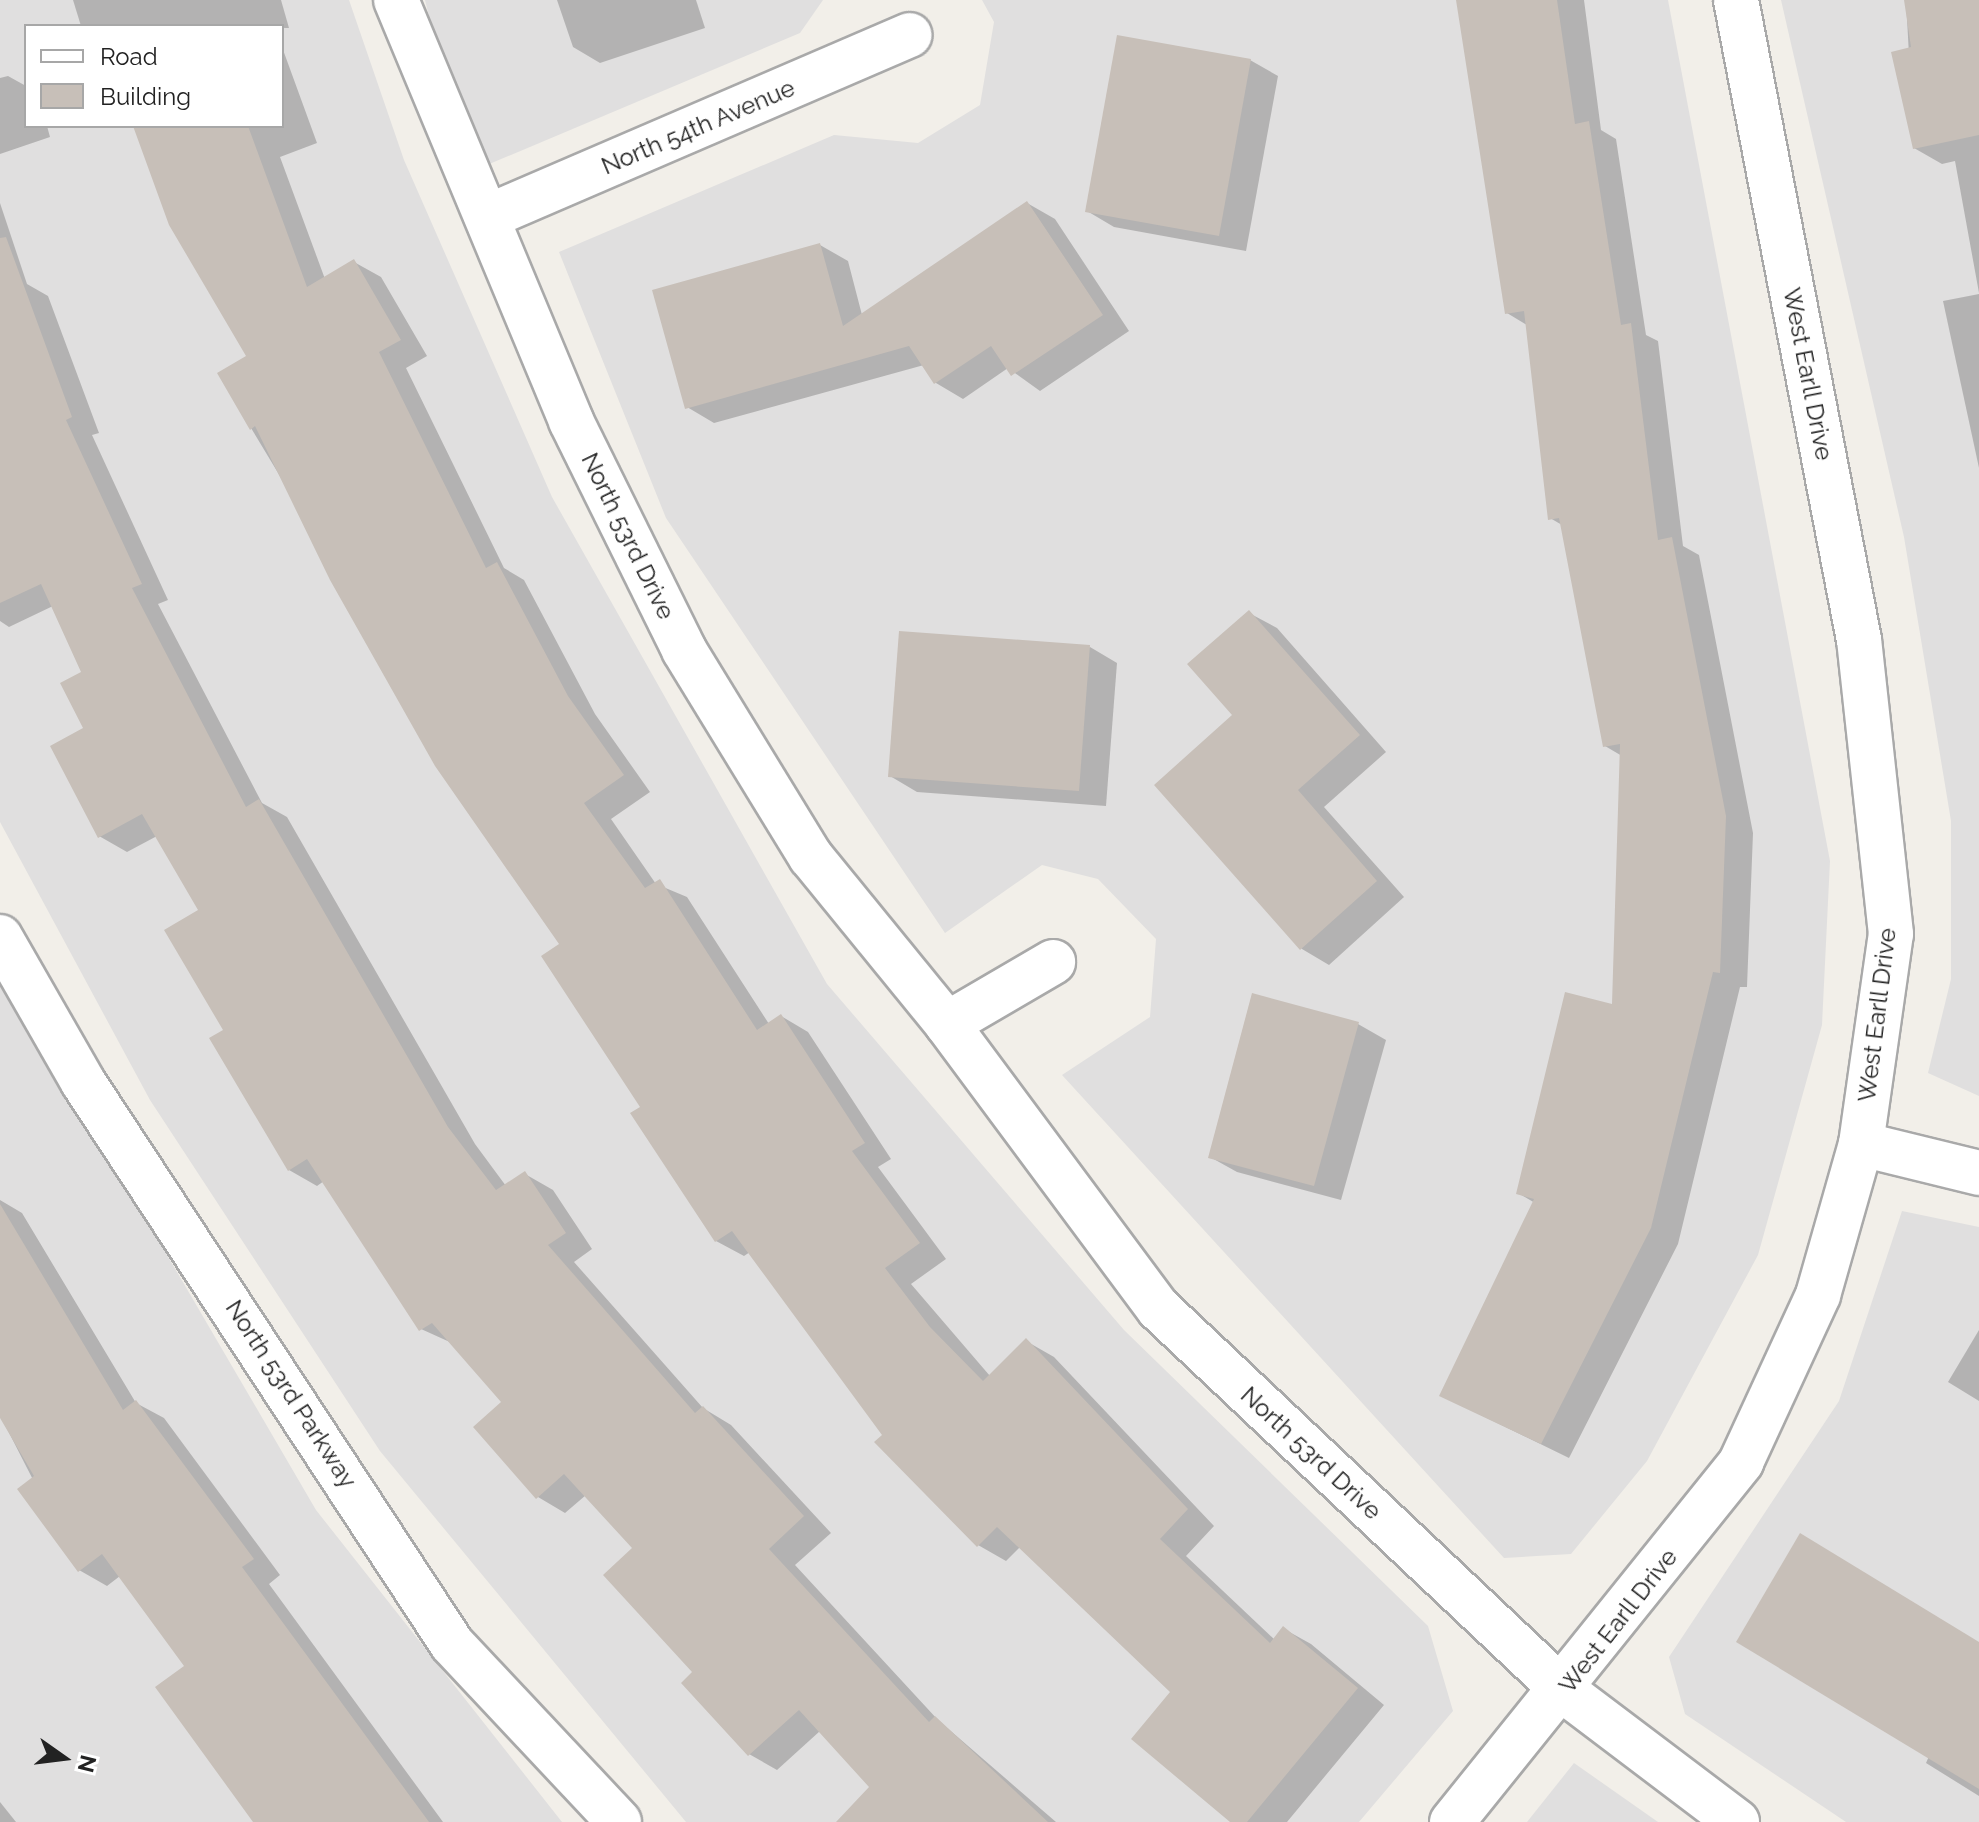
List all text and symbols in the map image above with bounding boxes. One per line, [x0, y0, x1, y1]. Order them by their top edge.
legend [24, 24, 284, 128]
text: Road [100, 42, 158, 71]
street label: North 54th Avenue [597, 73, 799, 181]
text: Building [100, 82, 191, 111]
street label: West Earll Drive [1777, 285, 1839, 463]
street label: North 53rd Drive [575, 448, 681, 624]
street label: West Earll Drive [1852, 926, 1902, 1104]
street label: North 53rd Parkway [220, 1295, 362, 1493]
street label: North 53rd Drive [1235, 1381, 1387, 1525]
street label: West Earll Drive [1553, 1543, 1683, 1699]
north arrow [24, 1718, 104, 1798]
text: N [73, 1753, 102, 1775]

